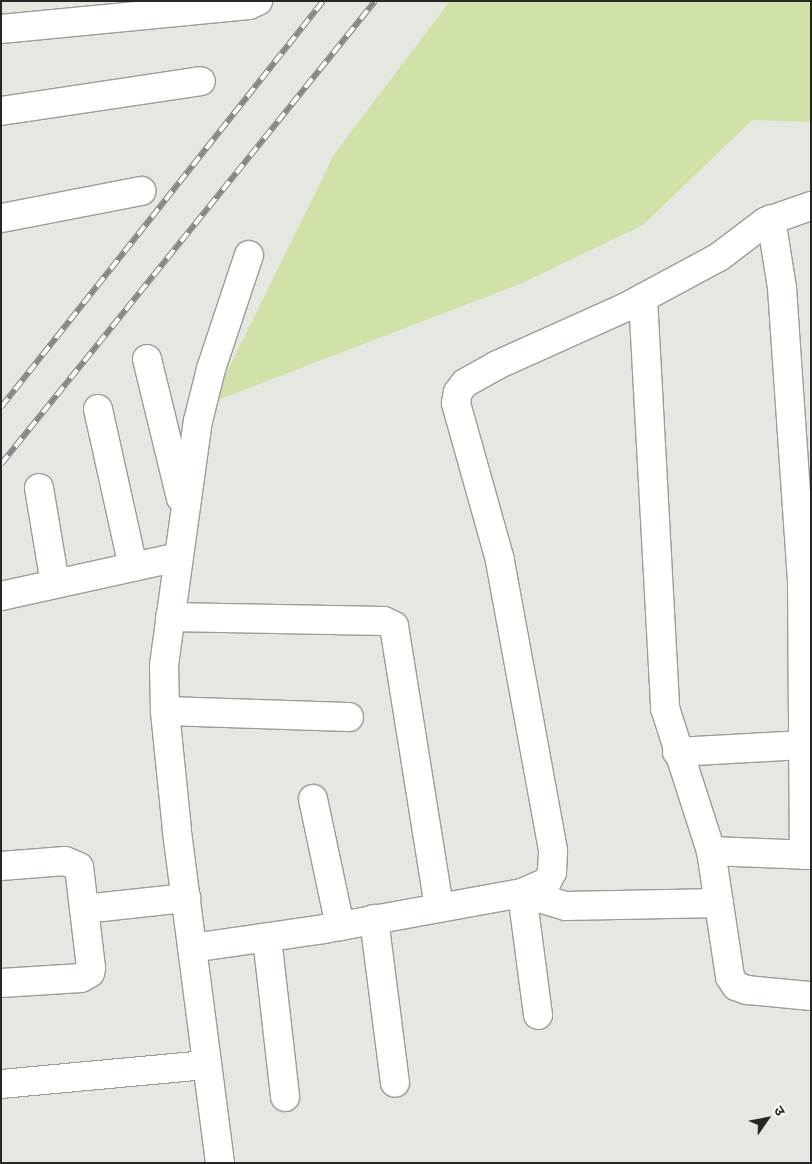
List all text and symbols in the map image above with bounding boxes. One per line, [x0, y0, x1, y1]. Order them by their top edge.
north arrow [742, 1094, 792, 1144]
text: उ [771, 1103, 789, 1119]

